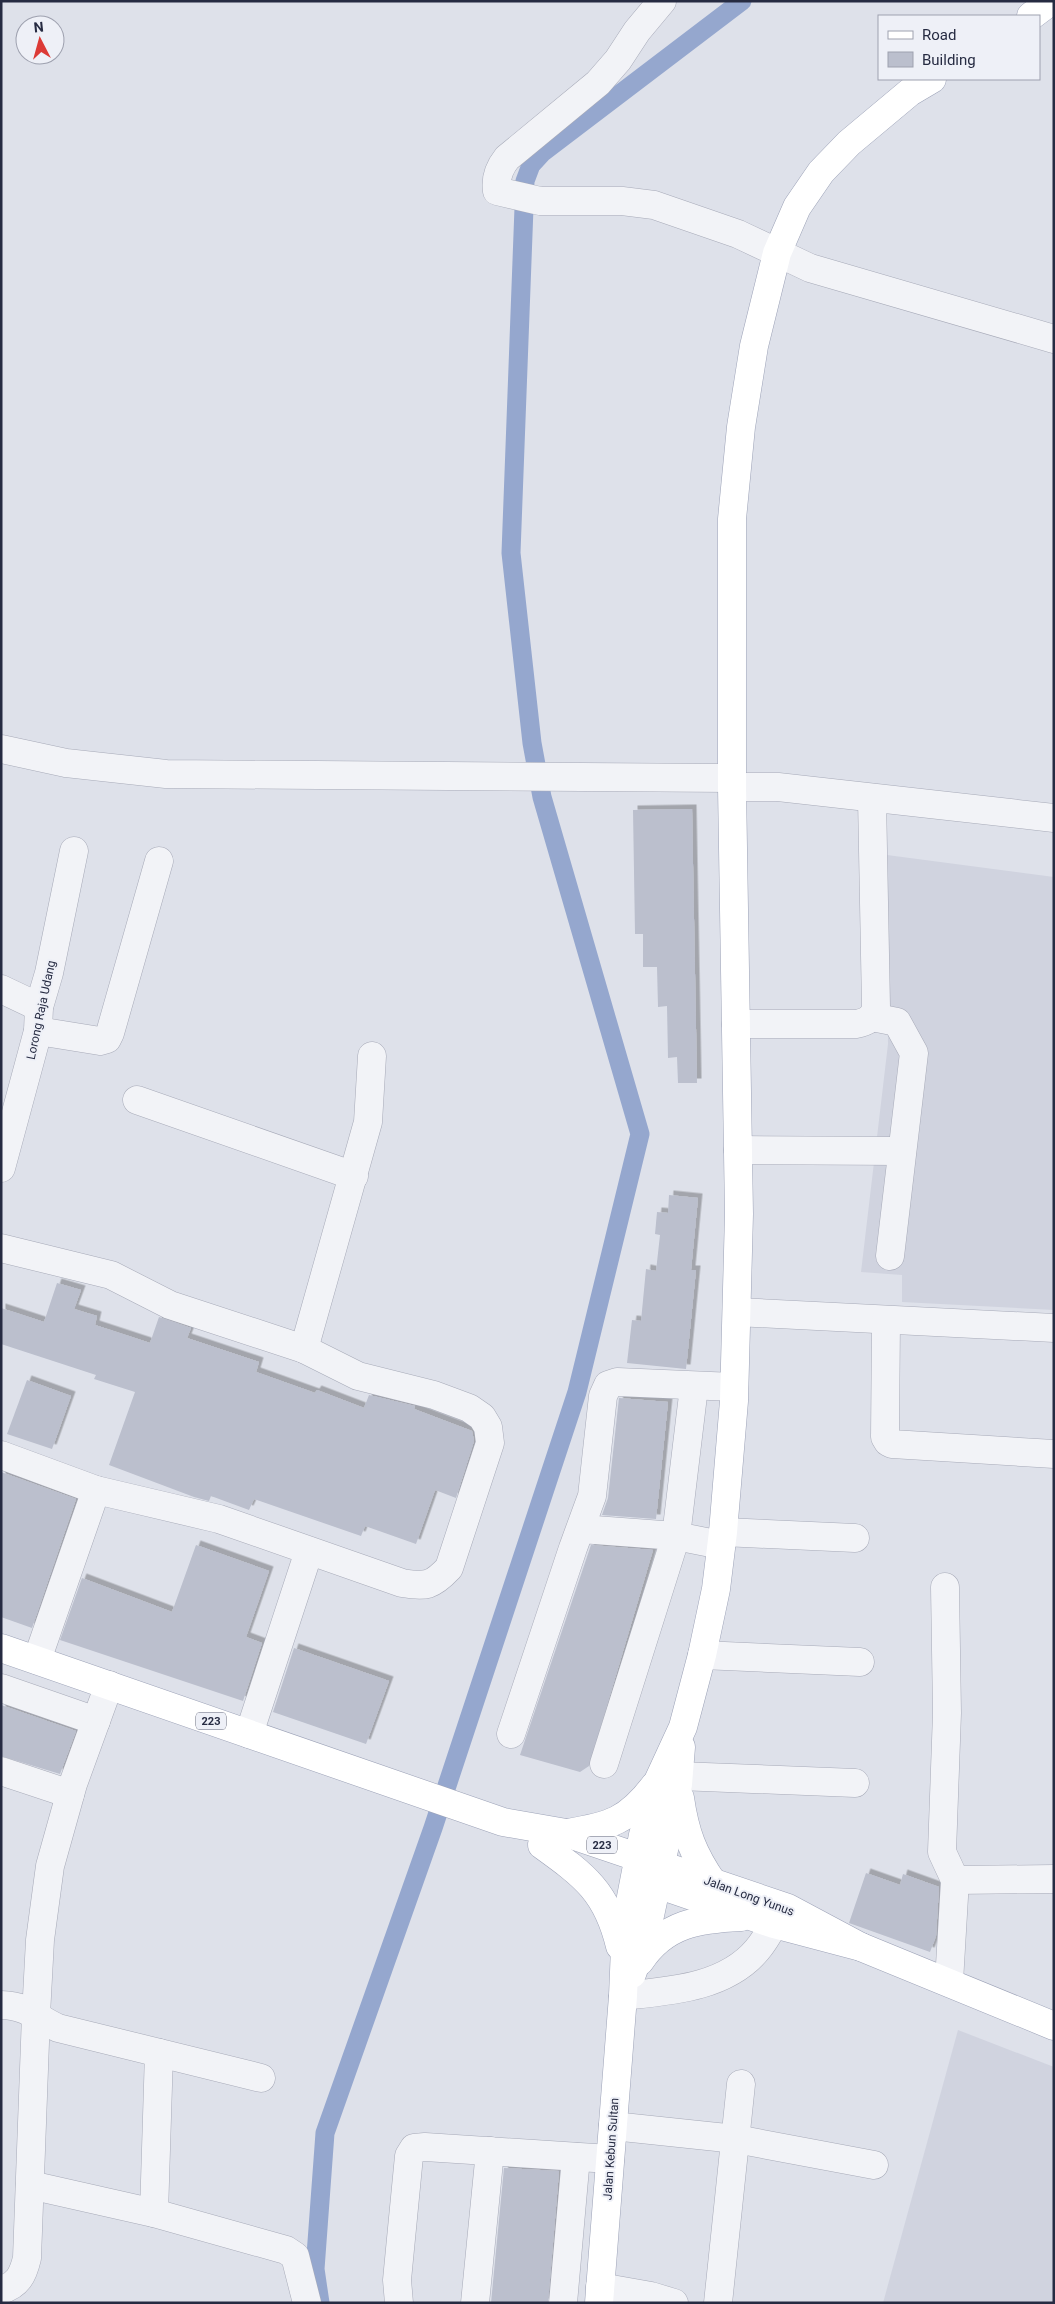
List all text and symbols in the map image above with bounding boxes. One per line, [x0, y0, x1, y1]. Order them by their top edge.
north arrow [15, 15, 65, 65]
legend [878, 15, 1040, 80]
text: N [33, 19, 44, 36]
text: Road [922, 26, 956, 44]
text: Building [922, 51, 976, 69]
street label: Lorong Raja Udang [24, 959, 58, 1061]
road number: 223 [196, 1712, 226, 1730]
road number: 223 [587, 1836, 617, 1854]
street label: Jalan Long Yunus [702, 1873, 796, 1919]
street label: Jalan Kebun Sultan [600, 2097, 622, 2201]

